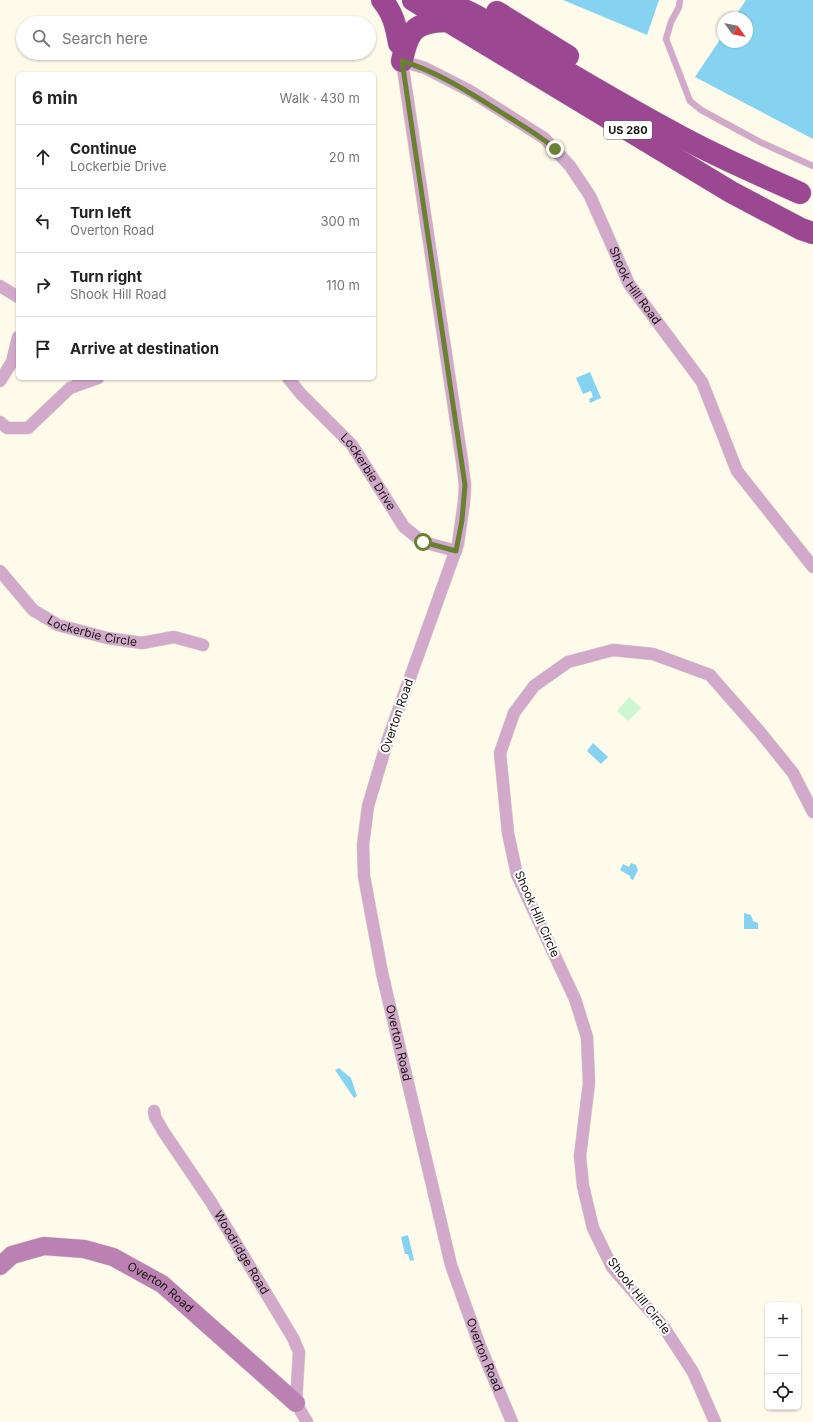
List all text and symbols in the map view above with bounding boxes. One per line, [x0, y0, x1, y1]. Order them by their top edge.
north arrow [717, 12, 753, 48]
search box [16, 16, 376, 60]
icon: search [30, 27, 52, 49]
text: Search here [62, 29, 148, 48]
text: 6 min [32, 88, 78, 108]
text: Walk · 430 m [280, 90, 360, 106]
road number: US 280 [604, 121, 652, 139]
text: Continue [70, 139, 137, 158]
route end [546, 140, 564, 158]
icon: ahead [32, 146, 54, 168]
text: 20 m [329, 149, 360, 165]
text: Lockerbie Drive [70, 158, 167, 174]
text: Turn left [70, 203, 131, 222]
icon: left [32, 210, 54, 232]
text: 300 m [321, 213, 360, 229]
text: Overton Road [70, 222, 154, 238]
street label: Shook Hill Road [606, 244, 665, 327]
text: Turn right [70, 267, 142, 286]
icon: right [32, 274, 54, 296]
text: 110 m [326, 277, 360, 293]
text: Shook Hill Road [70, 286, 167, 302]
icon: arrive [32, 338, 54, 360]
text: Arrive at destination [70, 339, 219, 358]
street label: Lockerbie Drive [338, 430, 399, 513]
route start [414, 533, 432, 551]
street label: Lockerbie Circle [45, 612, 138, 649]
street label: Overton Road [377, 677, 416, 755]
street label: Shook Hill Circle [512, 868, 563, 959]
street label: Overton Road [383, 1003, 415, 1082]
street label: Woodridge Road [211, 1208, 273, 1297]
street label: Shook Hill Circle [605, 1254, 674, 1337]
street label: Overton Road [125, 1258, 197, 1315]
map controls [765, 1302, 801, 1410]
button: + [765, 1302, 801, 1338]
street label: Overton Road [464, 1316, 506, 1393]
button: − [765, 1338, 801, 1374]
button: locate [765, 1374, 801, 1410]

